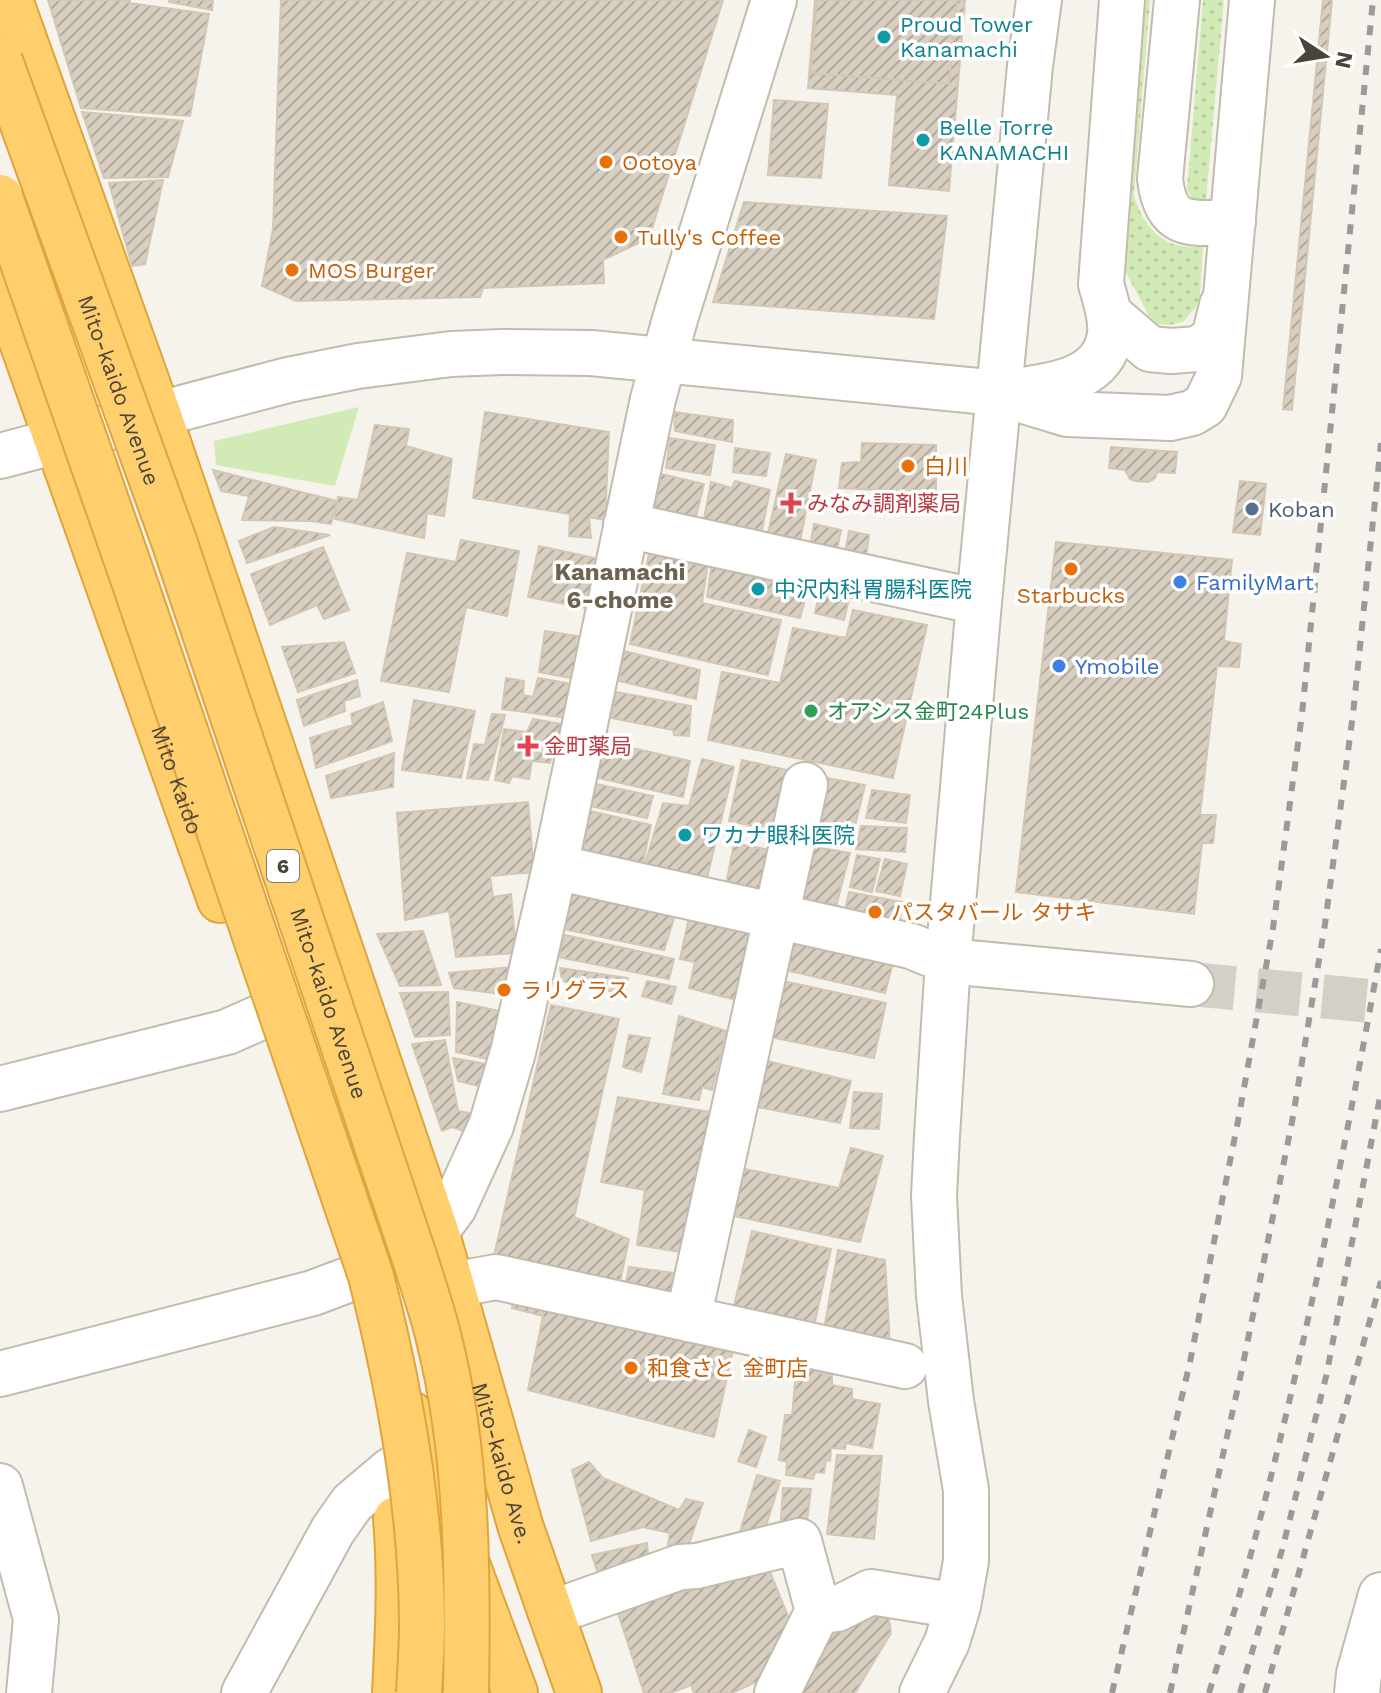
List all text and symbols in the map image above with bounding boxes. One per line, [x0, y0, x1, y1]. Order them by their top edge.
place label: Proud Tower Kanamachi [900, 12, 1033, 62]
north arrow [1285, 16, 1365, 96]
marker: Proud Tower Kanamachi [875, 28, 893, 46]
text: N [1330, 49, 1358, 71]
place label: Belle Torre KANAMACHI [939, 115, 1069, 165]
marker: Belle Torre KANAMACHI [914, 131, 932, 149]
place label: Ootoya [622, 150, 697, 175]
marker: Ootoya [597, 153, 615, 171]
place label: Tully's Coffee [637, 225, 781, 250]
marker: Tully's Coffee [612, 228, 630, 246]
place label: MOS Burger [308, 258, 435, 283]
marker: MOS Burger [283, 261, 301, 279]
street label: Mito-kaido Avenue [73, 292, 165, 489]
place label: 白川 [924, 454, 968, 479]
marker: 白川 [899, 457, 917, 475]
place label: みなみ調剤薬局 [807, 491, 961, 516]
marker: みなみ調剤薬局 [782, 494, 800, 512]
place label: Koban [1268, 497, 1335, 522]
marker: Koban [1243, 500, 1261, 518]
district label: Kanamachi 6-chome [554, 558, 686, 614]
marker: Starbucks [1062, 560, 1080, 578]
place label: FamilyMart [1196, 570, 1314, 595]
marker: FamilyMart [1171, 573, 1189, 591]
place label: 中沢内科胃腸科医院 [774, 577, 972, 602]
marker: 中沢内科胃腸科医院 [749, 580, 767, 598]
place label: Starbucks [1017, 583, 1125, 608]
place label: Ymobile [1075, 654, 1160, 679]
marker: Ymobile [1050, 657, 1068, 675]
place label: オアシス金町24Plus [827, 699, 1029, 724]
marker: オアシス金町24Plus [802, 702, 820, 720]
street label: Mito Kaido [146, 722, 208, 838]
place label: 金町薬局 [544, 734, 632, 759]
marker: 金町薬局 [519, 737, 537, 755]
place label: ワカナ眼科医院 [701, 823, 855, 848]
marker: ワカナ眼科医院 [676, 826, 694, 844]
road number: 6 [267, 850, 299, 882]
place label: パスタバール タサキ [891, 900, 1097, 925]
marker: パスタバール タサキ [866, 903, 884, 921]
street label: Mito-kaido Avenue [285, 904, 372, 1102]
place label: ラリグラス [520, 978, 630, 1003]
marker: ラリグラス [495, 981, 513, 999]
place label: 和食さと 金町店 [647, 1356, 809, 1381]
marker: 和食さと 金町店 [622, 1359, 640, 1377]
street label: Mito-kaido Ave. [467, 1380, 537, 1547]

